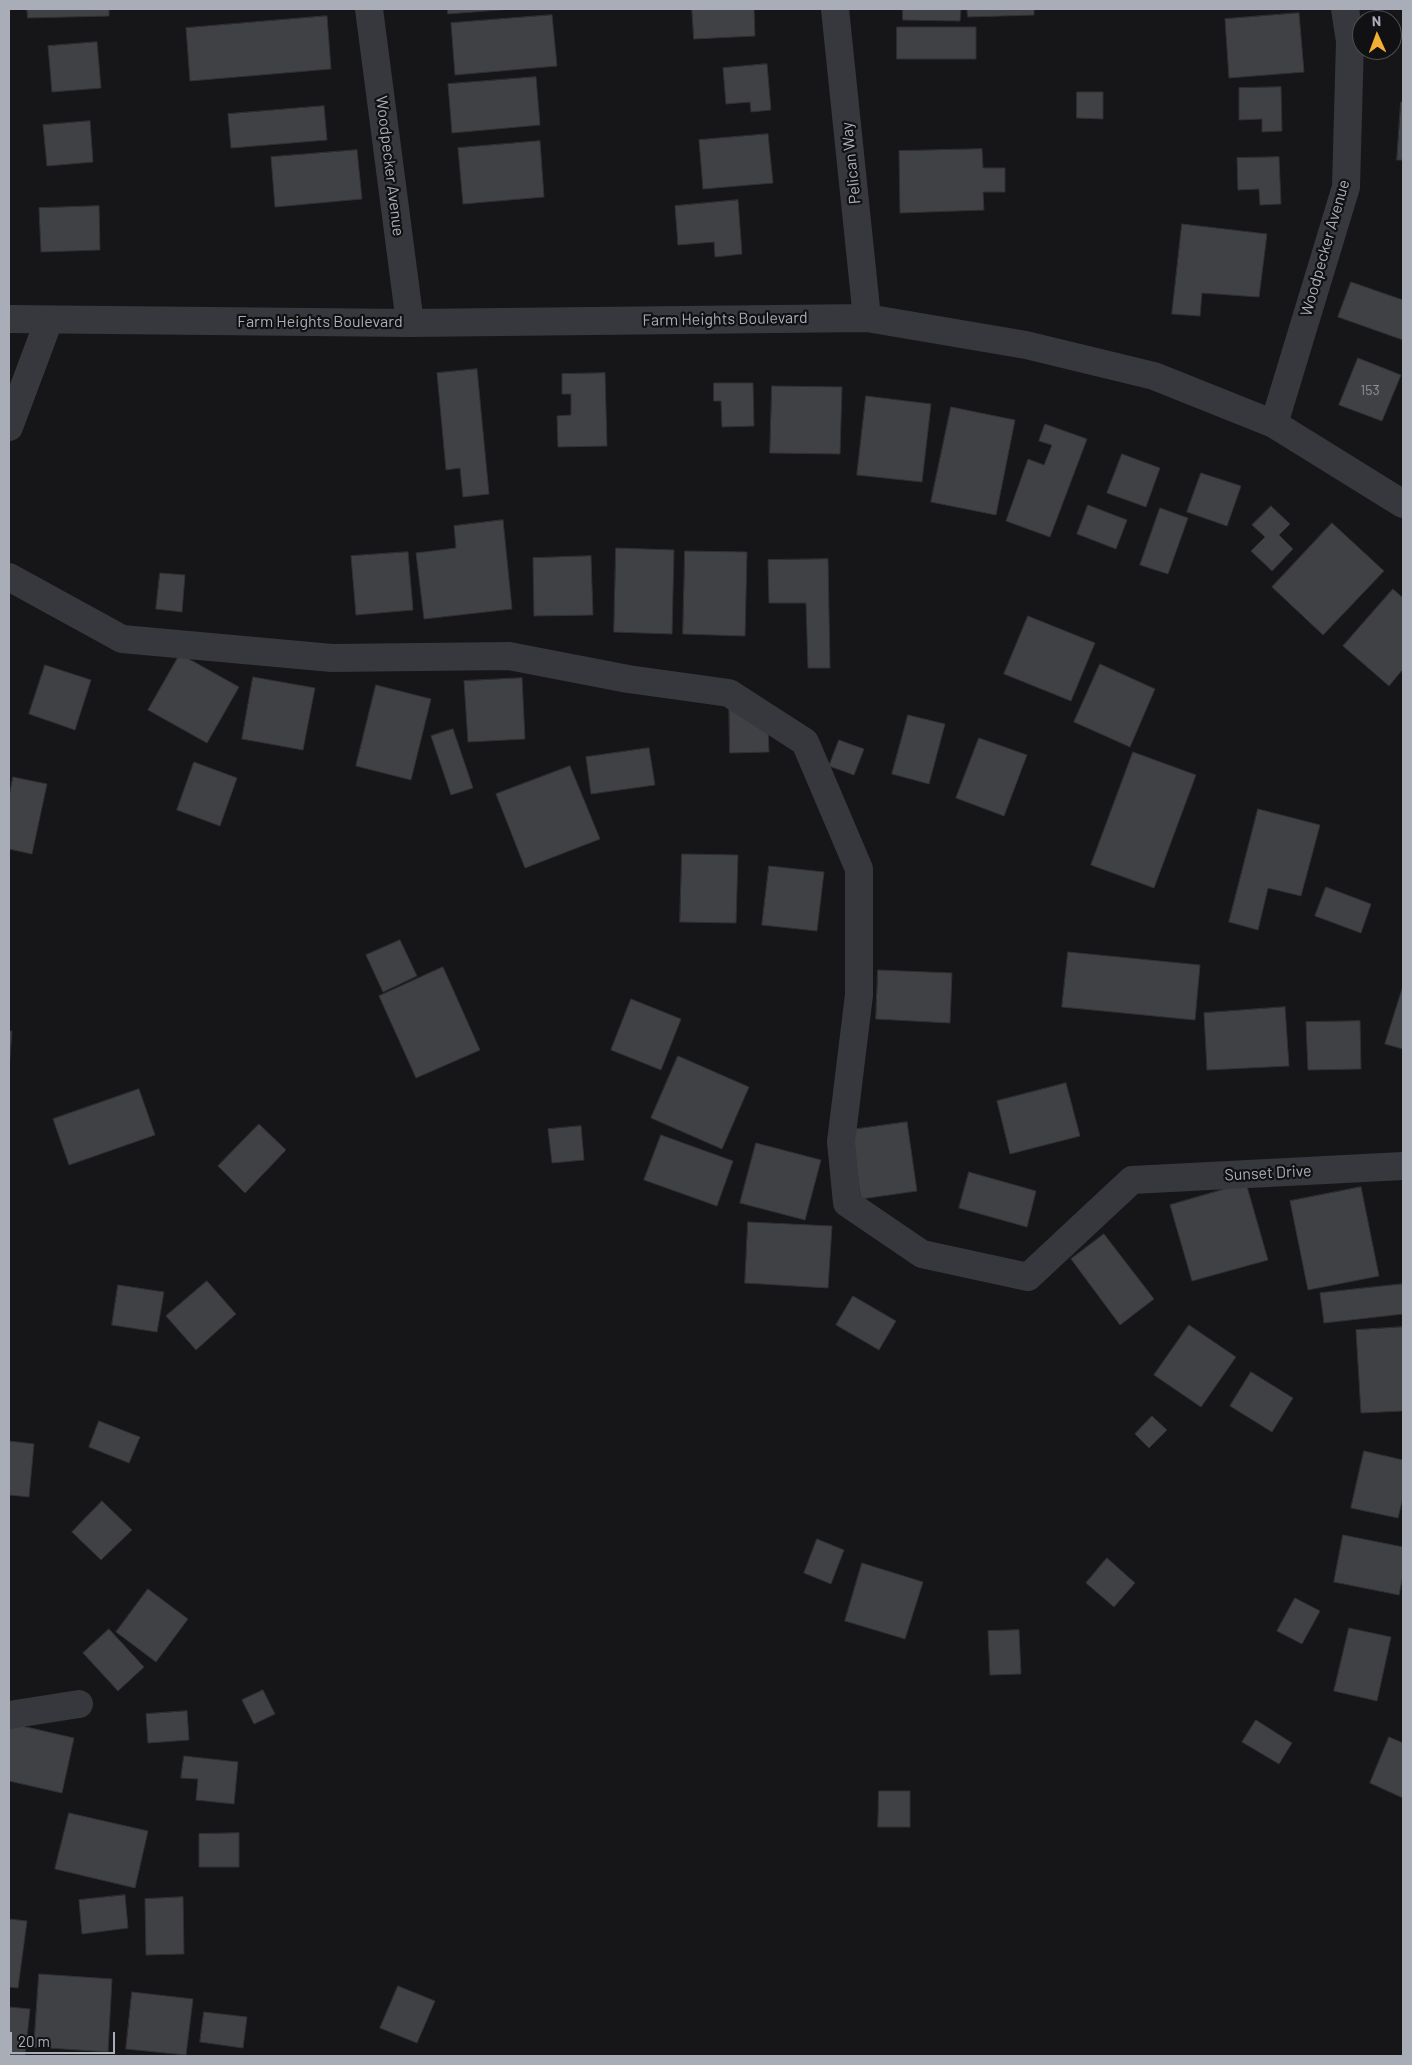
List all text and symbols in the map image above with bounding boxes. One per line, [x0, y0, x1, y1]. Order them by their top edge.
north arrow [1352, 10, 1402, 60]
text: N [1372, 12, 1381, 29]
street label: Woodpecker Avenue [372, 95, 408, 237]
street label: Pelican Way [837, 121, 865, 205]
street label: Woodpecker Avenue [1296, 178, 1354, 318]
street label: Farm Heights Boulevard [642, 308, 808, 330]
street label: Farm Heights Boulevard [237, 312, 403, 332]
house number: 153 [1360, 382, 1380, 398]
street label: Sunset Drive [1224, 1161, 1312, 1185]
scale bar [12, 2022, 118, 2054]
text: 20 m [18, 2032, 50, 2050]

